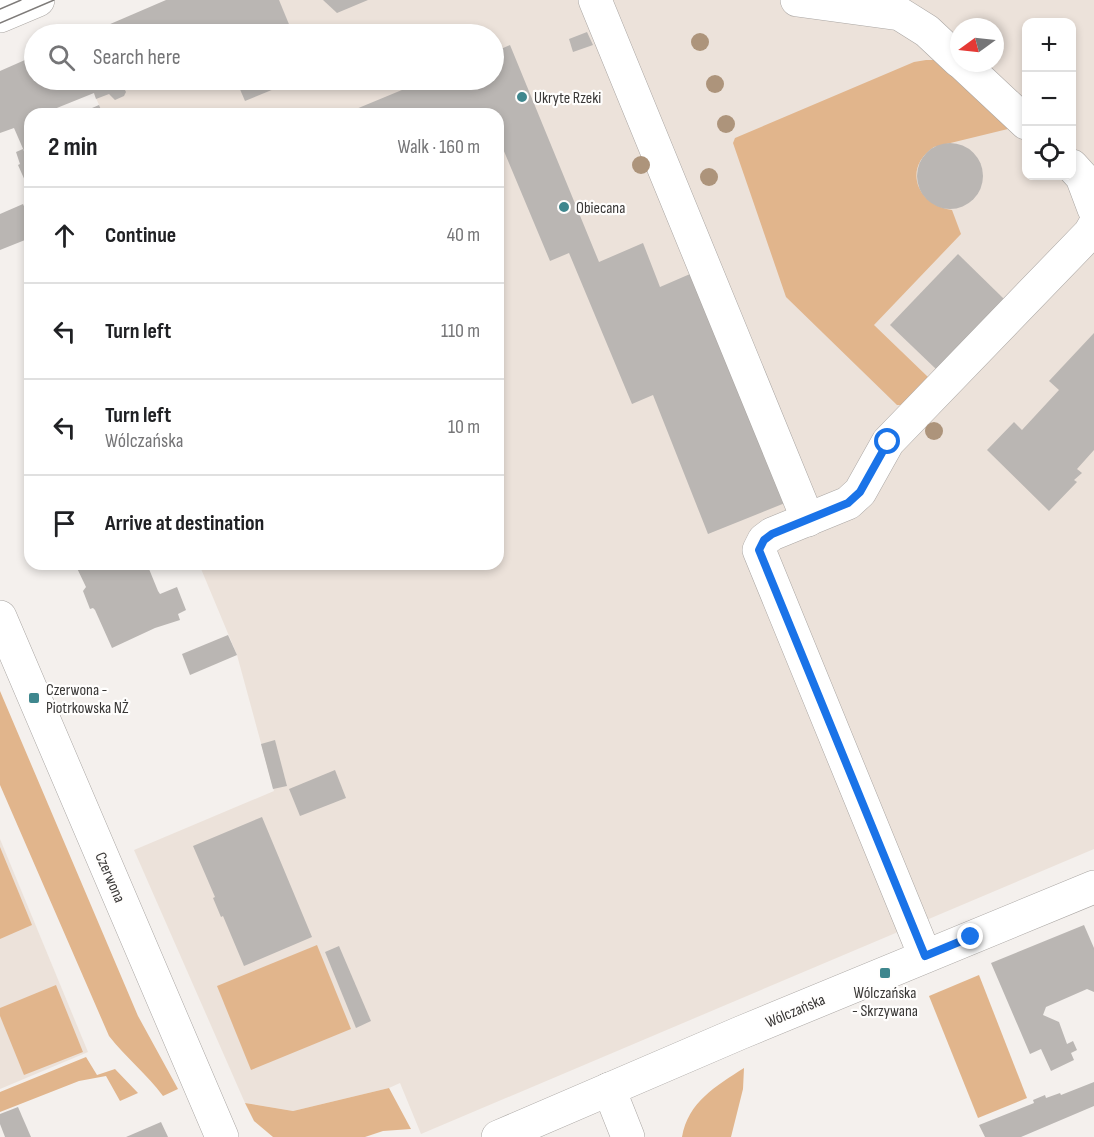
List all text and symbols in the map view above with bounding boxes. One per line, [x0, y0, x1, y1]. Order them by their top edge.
north arrow [950, 18, 1004, 72]
map controls [1022, 18, 1076, 180]
button: + [1022, 18, 1076, 72]
search box [24, 24, 504, 90]
icon: search [45, 41, 78, 74]
text: Search here [93, 44, 180, 71]
button: − [1022, 72, 1076, 126]
place label: Ukryte Rzeki [534, 89, 601, 108]
marker: Ukryte Rzeki [515, 90, 529, 104]
button: locate [1022, 126, 1076, 180]
text: 2 min [48, 132, 98, 163]
text: Walk · 160 m [397, 135, 480, 159]
place label: Obiecana [576, 199, 625, 218]
marker: Obiecana [557, 200, 571, 214]
icon: ahead [48, 219, 81, 252]
text: Continue [105, 222, 176, 249]
text: 40 m [447, 223, 480, 247]
icon: left [48, 315, 81, 348]
text: Turn left [105, 318, 171, 345]
text: 110 m [441, 319, 480, 343]
text: Turn left [105, 402, 171, 429]
icon: left [48, 411, 81, 444]
text: 10 m [448, 415, 480, 439]
route start [874, 428, 900, 454]
text: Wólczańska [105, 429, 184, 453]
icon: arrive [48, 507, 81, 540]
text: Arrive at destination [105, 510, 264, 537]
place label: Czerwona - Piotrkowska NŻ [46, 681, 129, 718]
marker: Czerwona - Piotrkowska NŻ [27, 691, 41, 705]
street label: Czerwona [91, 849, 129, 906]
route end [957, 923, 983, 949]
marker: Wólczańska - Skrzywana [878, 966, 892, 980]
place label: Wólczańska - Skrzywana [852, 984, 918, 1021]
street label: Wólczańska [763, 990, 828, 1032]

